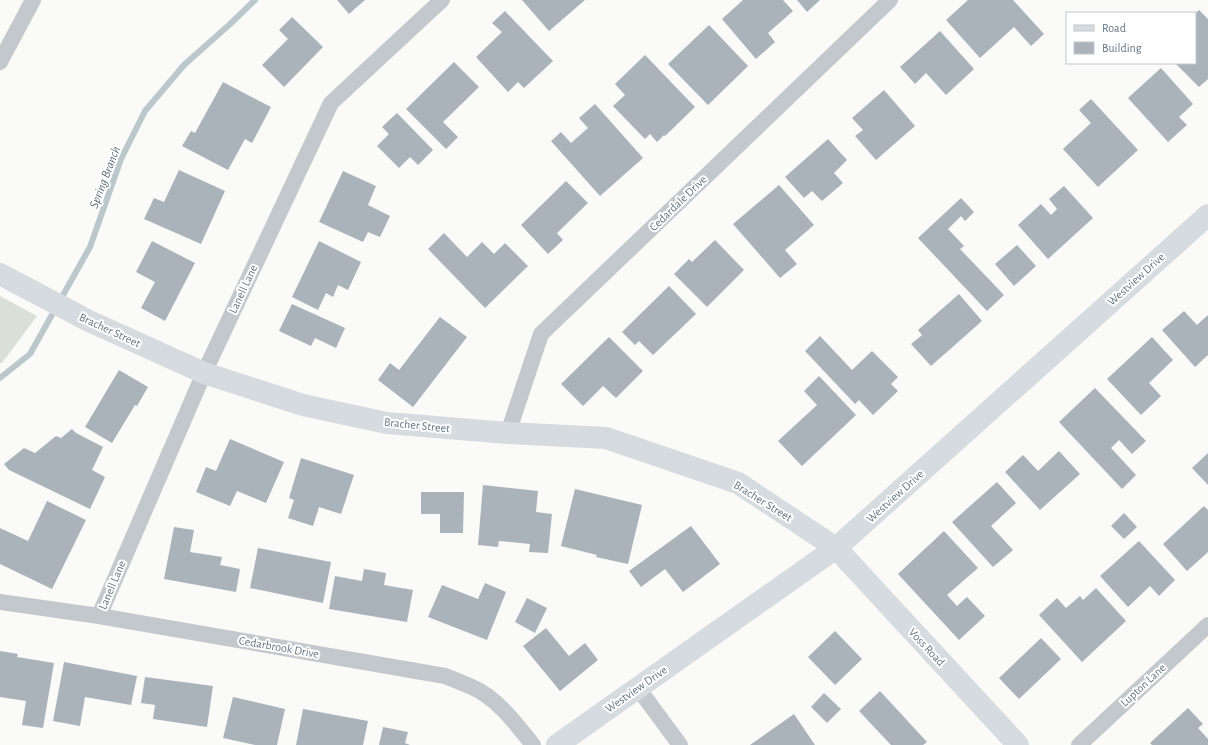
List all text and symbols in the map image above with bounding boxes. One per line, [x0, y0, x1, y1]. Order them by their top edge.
legend [1066, 12, 1196, 64]
text: Road [1102, 22, 1126, 34]
text: Building [1102, 42, 1142, 54]
water label: Spring Branch [88, 145, 123, 210]
street label: Cedardale Drive [647, 173, 709, 233]
street label: Westview Drive [1105, 250, 1167, 308]
street label: Lanell Lane [227, 263, 259, 315]
street label: Bracher Street [78, 311, 143, 349]
street label: Bracher Street [383, 416, 451, 434]
street label: Westview Drive [864, 467, 926, 525]
street label: Bracher Street [732, 478, 794, 524]
street label: Lanell Lane [96, 559, 128, 611]
street label: Voss Road [907, 626, 947, 668]
street label: Cedarbrook Drive [238, 634, 320, 660]
street label: Lupton Lane [1118, 661, 1168, 709]
street label: Westview Drive [603, 663, 669, 715]

